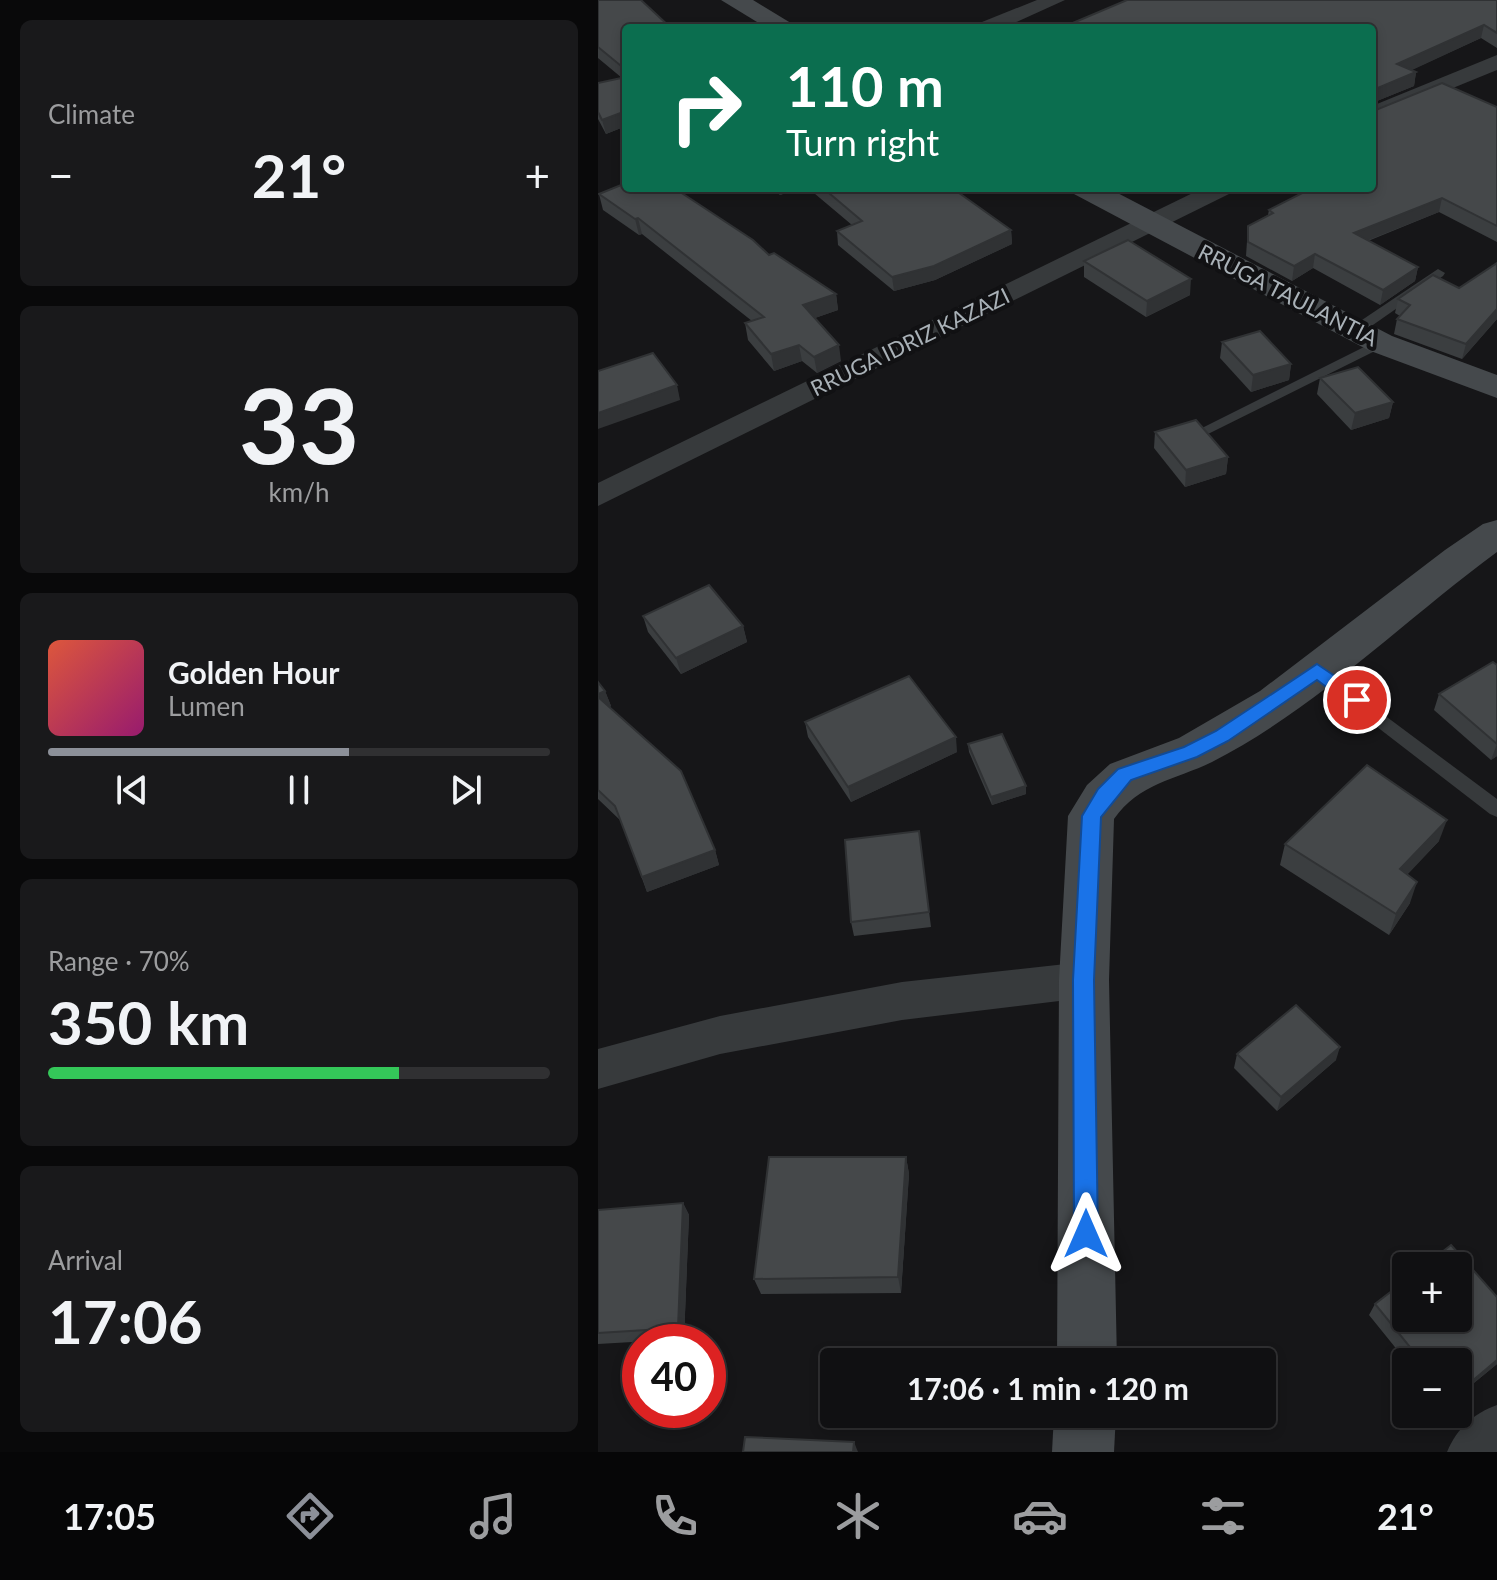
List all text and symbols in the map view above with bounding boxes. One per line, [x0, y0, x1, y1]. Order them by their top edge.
text: 110 m [786, 52, 944, 119]
icon: right [654, 56, 758, 160]
text: Climate [48, 98, 135, 130]
text: Turn right [786, 120, 939, 164]
text: 21° [252, 139, 346, 211]
text: − [48, 149, 74, 201]
text: + [524, 149, 550, 201]
street label: RRUGA TAULANTIA [1194, 238, 1383, 352]
street label: RRUGA IDRIZ KAZAZI [806, 282, 1014, 401]
text: 33 [239, 361, 359, 486]
text: km/h [269, 476, 329, 508]
text: Golden Hour [168, 654, 340, 690]
pin [1323, 666, 1391, 734]
icon: arrive [1335, 678, 1379, 722]
text: Lumen [168, 690, 245, 722]
icon: previous [110, 768, 154, 812]
icon: pause [277, 768, 321, 812]
icon: next [444, 768, 488, 812]
text: Range · 70% [48, 945, 190, 977]
text: 350 km [48, 986, 249, 1058]
position arrow [1044, 1192, 1128, 1276]
text: Arrival [48, 1244, 123, 1276]
map controls [1392, 1252, 1472, 1428]
button: + [1392, 1252, 1472, 1332]
text: 17:06 [48, 1285, 203, 1357]
speed limit sign: 40 [622, 1324, 726, 1428]
button: − [1392, 1348, 1472, 1428]
text: 17:06 · 1 min · 120 m [907, 1370, 1189, 1406]
icon: directions [282, 1488, 338, 1544]
icon: music [465, 1488, 521, 1544]
icon: phone [647, 1488, 703, 1544]
icon: climate [830, 1488, 886, 1544]
icon: car [1012, 1488, 1068, 1544]
icon: filters [1195, 1488, 1251, 1544]
text: 17:05 [63, 1494, 156, 1538]
text: 21° [1377, 1494, 1434, 1538]

